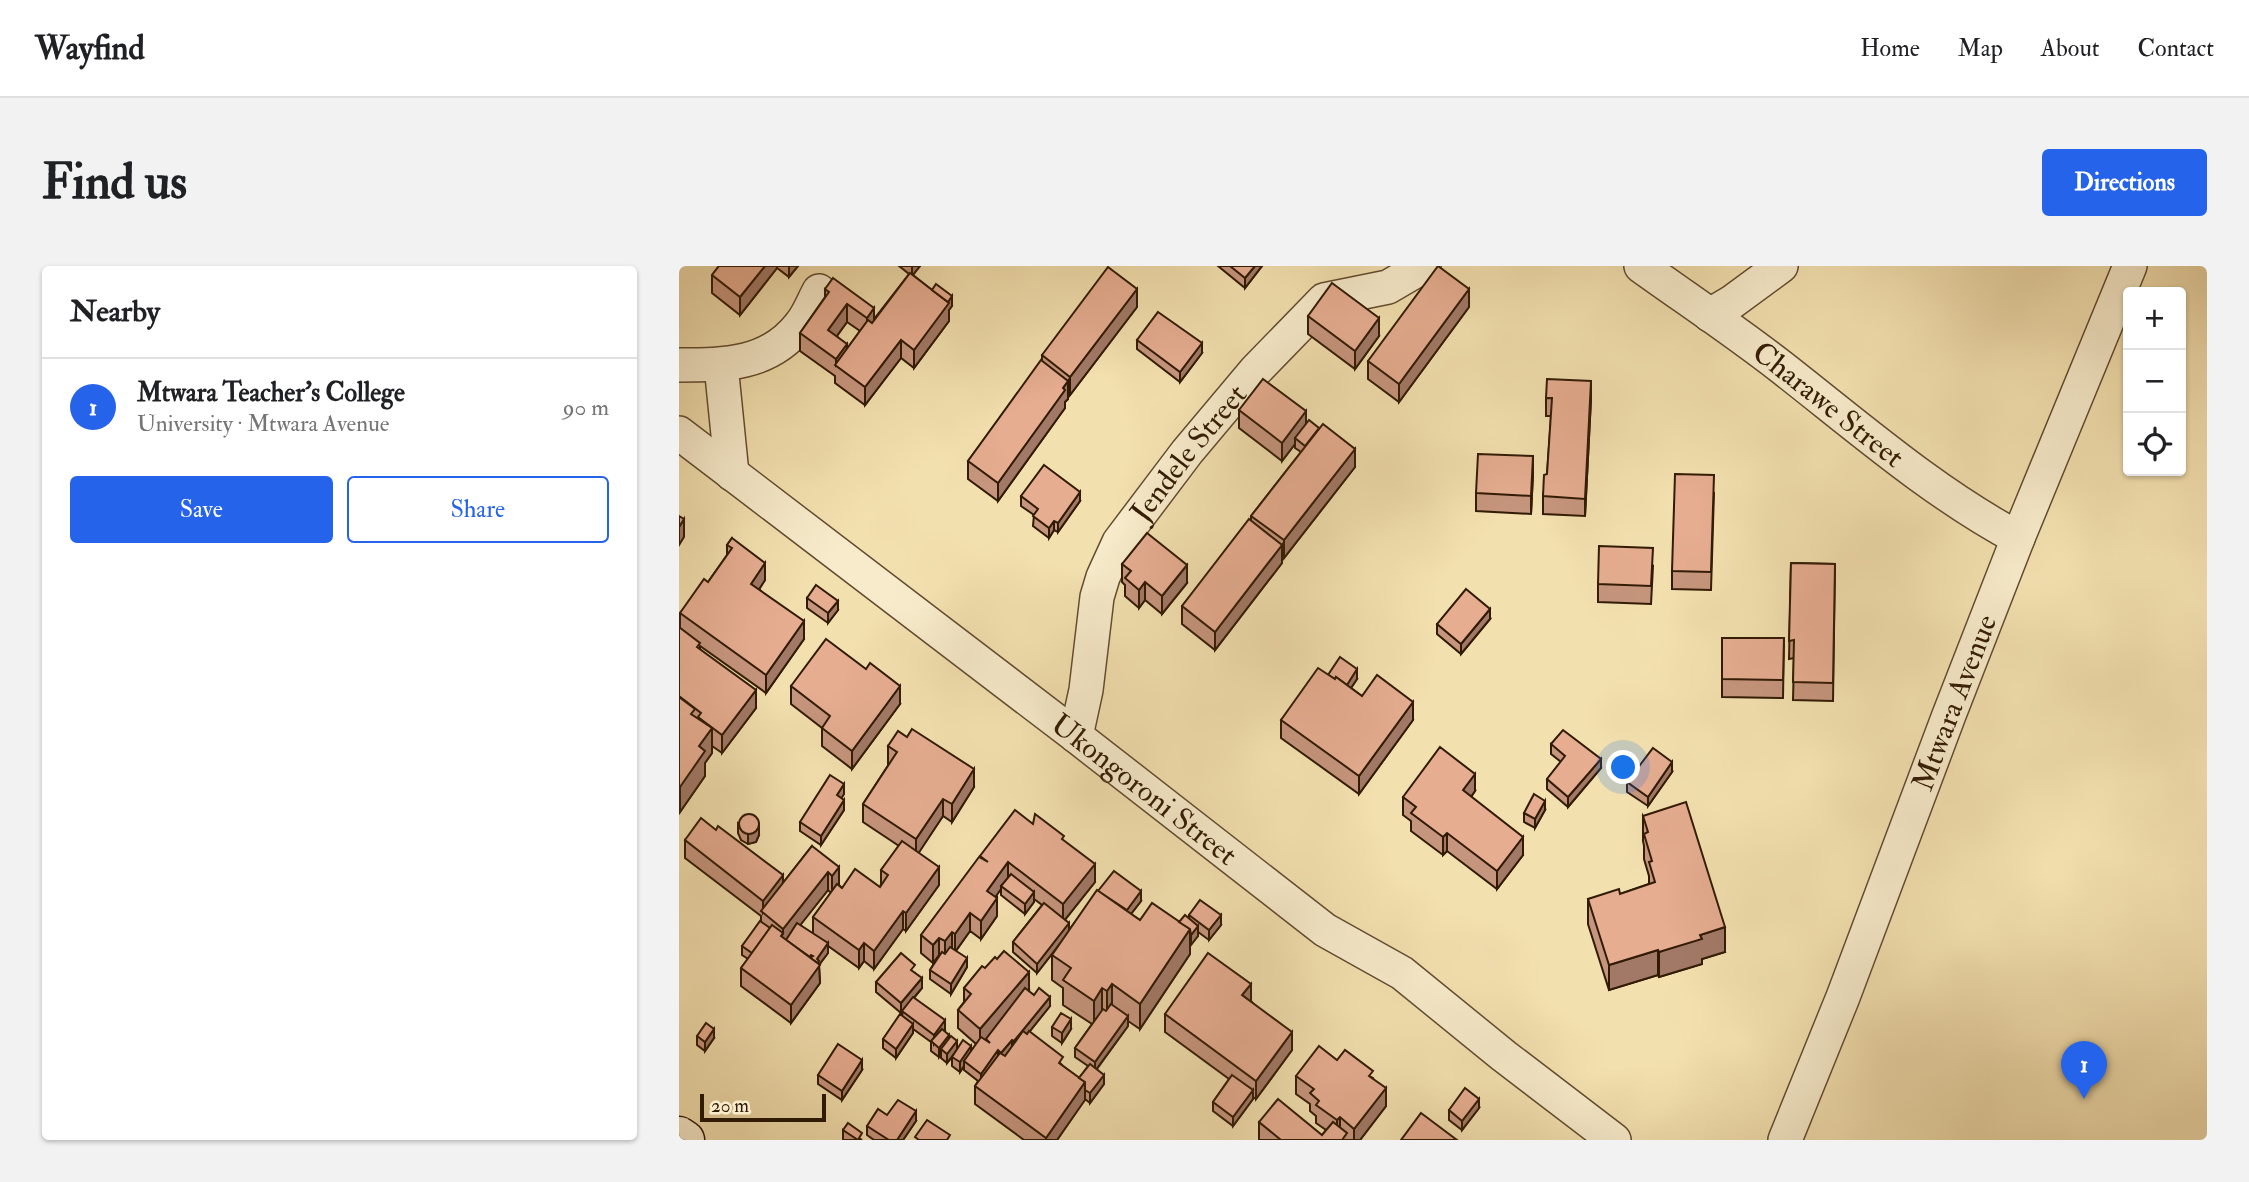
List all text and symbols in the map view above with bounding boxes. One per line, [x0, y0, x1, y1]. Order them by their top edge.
text: Wayfind [35, 28, 145, 69]
text: Home [1860, 33, 1920, 64]
text: Map [1958, 33, 2003, 64]
text: About [2041, 33, 2100, 64]
text: Contact [2138, 33, 2214, 64]
button: Directions [2042, 149, 2207, 216]
text: Find us [42, 152, 187, 213]
map controls [2123, 287, 2186, 476]
button: + [2123, 287, 2186, 350]
text: Nearby [70, 293, 160, 330]
street label: Charawe Street [1745, 333, 1912, 476]
button: − [2123, 350, 2186, 413]
street label: Jendele Street [1122, 376, 1255, 530]
text: Mtwara Teacher's College [137, 377, 405, 409]
text: 1 [89, 393, 97, 422]
text: 90 m [563, 393, 609, 422]
text: University · Mtwara Avenue [137, 409, 389, 438]
button: locate [2123, 413, 2186, 476]
button: Save [70, 476, 333, 543]
button: Share [347, 476, 609, 543]
street label: Mtwara Avenue [1904, 609, 2005, 796]
street label: Ukongoroni Street [1044, 705, 1245, 873]
your location [1606, 750, 1640, 784]
pin: 1 [2061, 1041, 2107, 1099]
scale bar [700, 1091, 826, 1123]
text: 20 m [711, 1094, 749, 1118]

